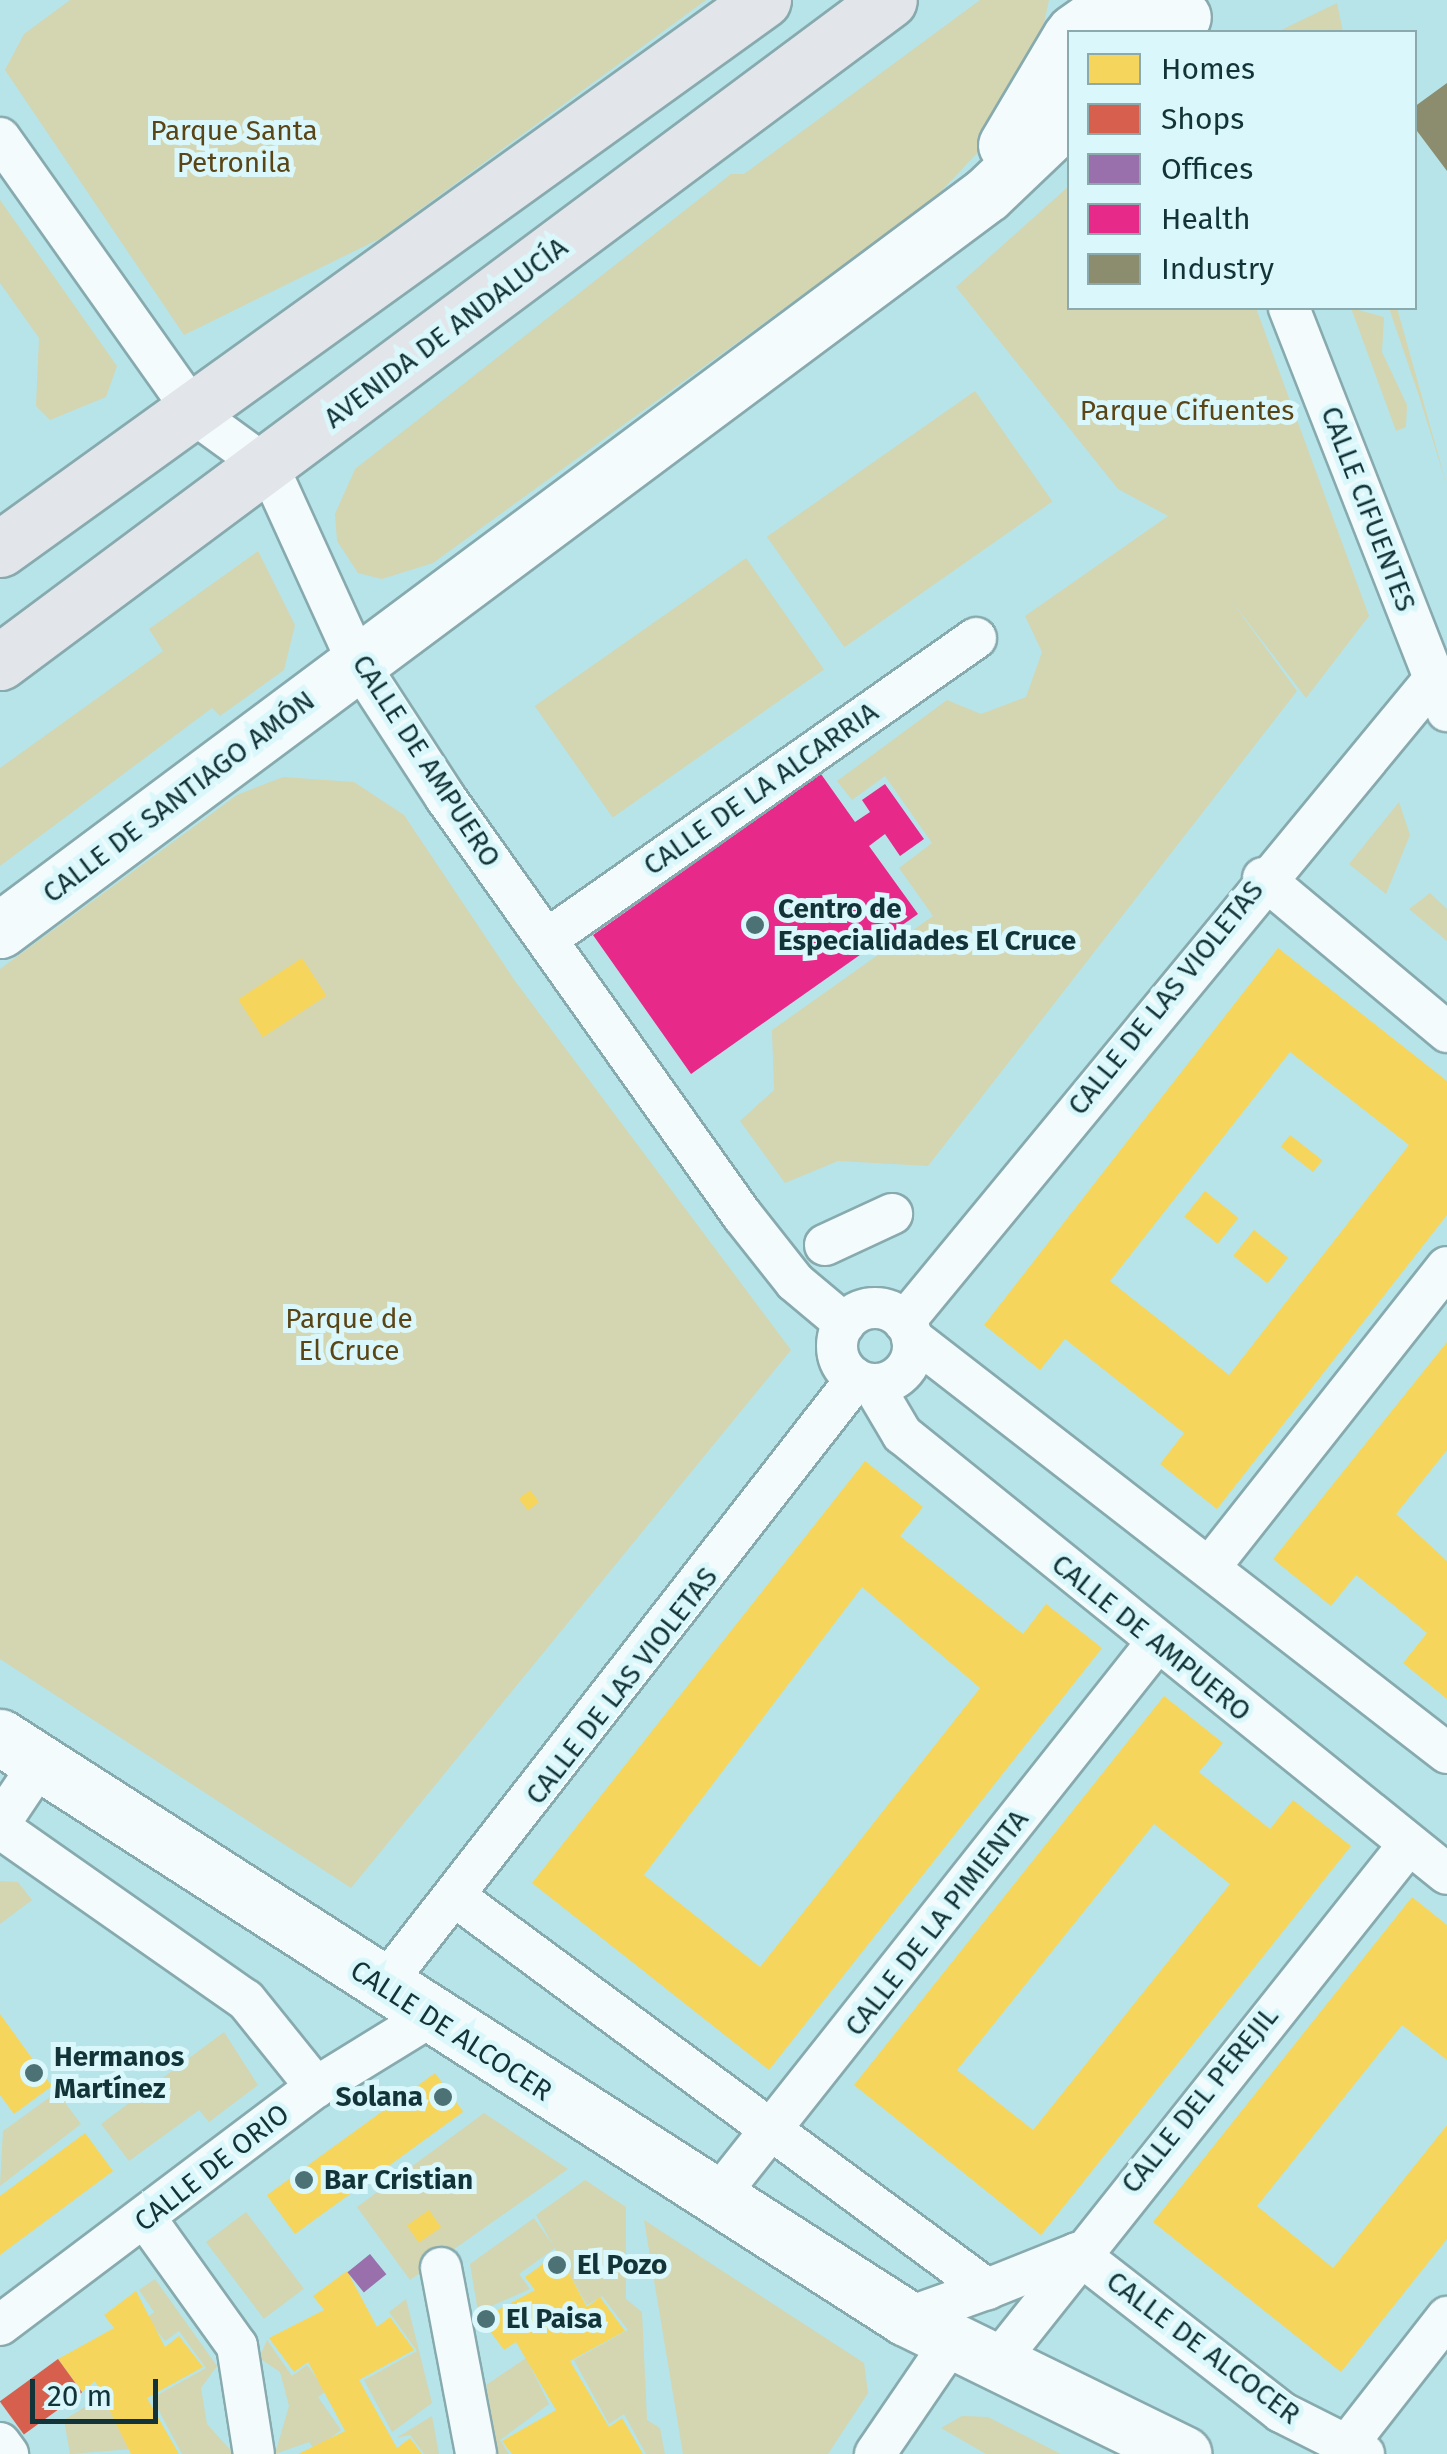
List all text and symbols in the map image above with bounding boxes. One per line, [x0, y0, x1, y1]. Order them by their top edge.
legend [1067, 30, 1417, 310]
text: Homes [1161, 51, 1255, 87]
text: Shops [1161, 101, 1244, 137]
park label: Parque Santa Petronila [150, 114, 318, 180]
text: Offices [1161, 151, 1253, 187]
text: Health [1161, 201, 1251, 237]
street label: AVENIDA DE ANDALUCÍA [318, 231, 574, 435]
text: Industry [1161, 251, 1274, 287]
park label: Parque Cifuentes [1080, 394, 1294, 428]
street label: CALLE CIFUENTES [1313, 402, 1423, 616]
street label: CALLE DE AMPUERO [345, 649, 507, 873]
street label: CALLE DE SANTIAGO AMÓN [36, 684, 322, 910]
street label: CALLE DE LA ALCARRIA [637, 695, 885, 883]
street label: CALLE DE LAS VIOLETAS [1061, 874, 1271, 1122]
place label: Centro de Especialidades El Cruce [778, 892, 1076, 958]
marker: Centro de Especialidades El Cruce [742, 912, 768, 938]
park label: Parque de El Cruce [285, 1302, 413, 1368]
street label: CALLE DE AMPUERO [1045, 1547, 1257, 1729]
street label: CALLE DE LAS VIOLETAS [519, 1561, 725, 1811]
street label: CALLE DE LA PIMIENTA [838, 1803, 1036, 2043]
street label: CALLE DE ALCOCER [344, 1953, 558, 2109]
street label: CALLE DEL PEREJIL [1115, 2000, 1285, 2200]
place label: Hermanos Martínez [54, 2040, 184, 2106]
marker: Hermanos Martínez [23, 2062, 45, 2084]
place label: Solana [336, 2080, 423, 2114]
marker: Solana [432, 2086, 454, 2108]
street label: CALLE DE ORIO [128, 2097, 296, 2239]
place label: Bar Cristian [324, 2163, 473, 2197]
marker: Bar Cristian [293, 2169, 315, 2191]
place label: El Pozo [577, 2248, 667, 2282]
marker: El Pozo [546, 2254, 568, 2276]
street label: CALLE DE ALCOCER [1100, 2264, 1306, 2432]
place label: El Paisa [506, 2302, 603, 2336]
marker: El Paisa [475, 2308, 497, 2330]
scale bar [35, 2359, 162, 2421]
text: 20 m [47, 2378, 112, 2414]

